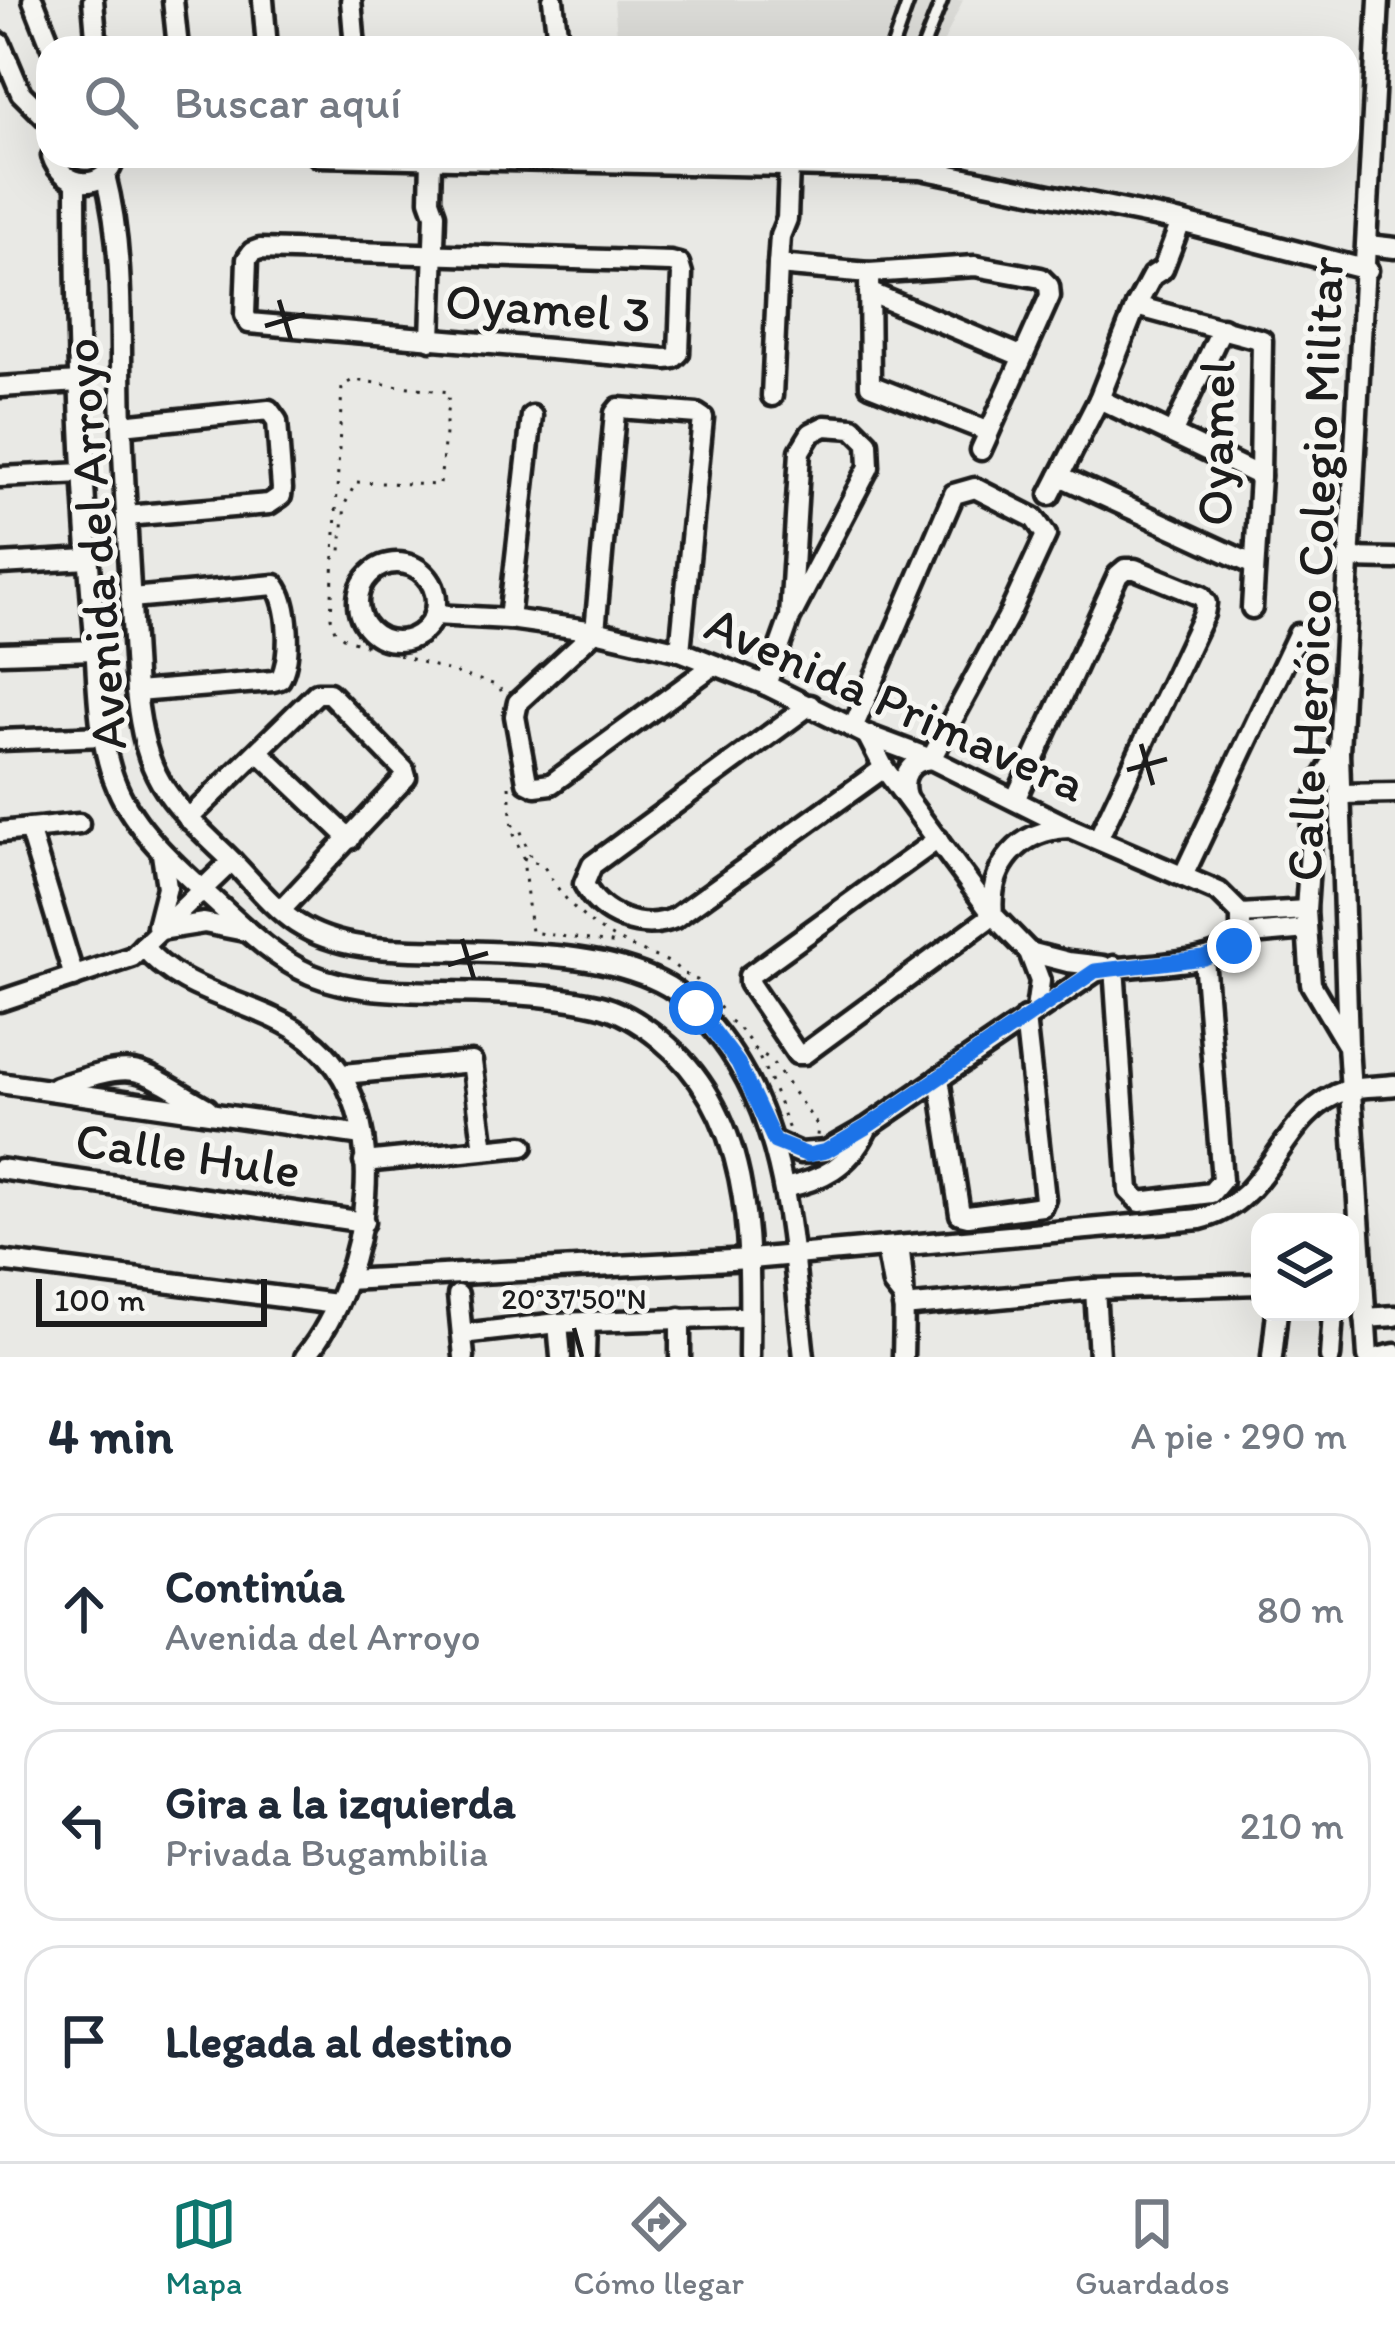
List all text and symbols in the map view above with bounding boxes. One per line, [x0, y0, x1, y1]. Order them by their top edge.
search box [36, 36, 1359, 168]
icon: search [78, 69, 144, 135]
text: Buscar aquí [174, 75, 401, 129]
street label: Calle Heróico Colegio Militar [1273, 256, 1356, 882]
street label: Oyamel 3 [443, 270, 653, 345]
street label: Avenida del Arroyo [50, 336, 139, 752]
street label: Oyamel [1184, 359, 1247, 527]
street label: Avenida Primavera [696, 592, 1095, 815]
route end [1207, 919, 1261, 973]
route start [669, 981, 723, 1035]
street label: Calle Hule [72, 1109, 304, 1200]
map controls [1251, 1213, 1359, 1321]
button: layers [1251, 1213, 1359, 1321]
scale bar [36, 1273, 267, 1326]
text: 100 m [54, 1280, 145, 1319]
text: 20°37'50"N [501, 1280, 647, 1317]
text: 4 min [48, 1405, 173, 1466]
text: A pie · 290 m [1131, 1412, 1347, 1459]
text: Continúa [165, 1559, 345, 1613]
icon: ahead [51, 1576, 117, 1642]
text: 80 m [1257, 1586, 1344, 1633]
text: Avenida del Arroyo [165, 1613, 481, 1660]
text: Gira a la izquierda [165, 1775, 516, 1829]
icon: left [51, 1792, 117, 1858]
text: 210 m [1240, 1802, 1344, 1849]
text: Privada Bugambilia [165, 1829, 488, 1876]
icon: arrive [51, 2008, 117, 2074]
text: Llegada al destino [165, 2014, 512, 2068]
tab: Mapa [165, 2191, 242, 2302]
tab: Cómo llegar [573, 2191, 744, 2302]
tab: Guardados [1075, 2191, 1230, 2302]

